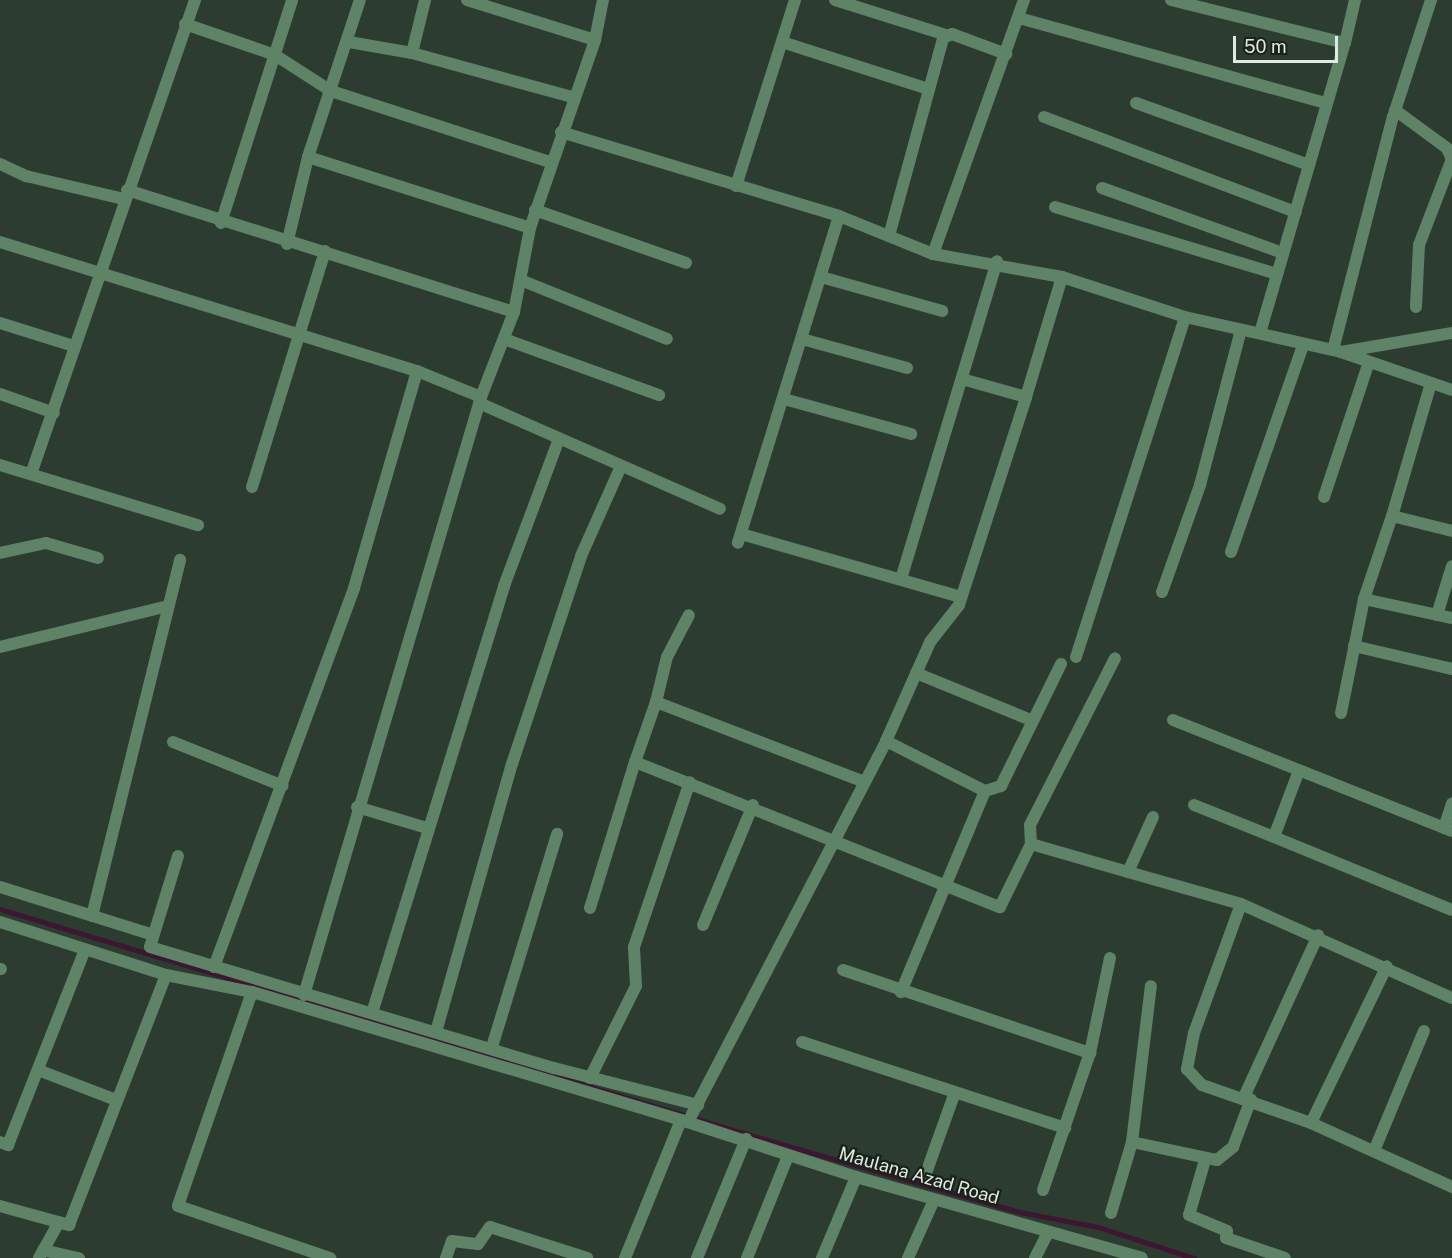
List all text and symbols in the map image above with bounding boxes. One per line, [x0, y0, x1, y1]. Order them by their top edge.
scale bar [1236, 24, 1341, 62]
text: 50 m [1244, 36, 1287, 57]
street label: Maulana Azad Road [836, 1143, 1002, 1209]

